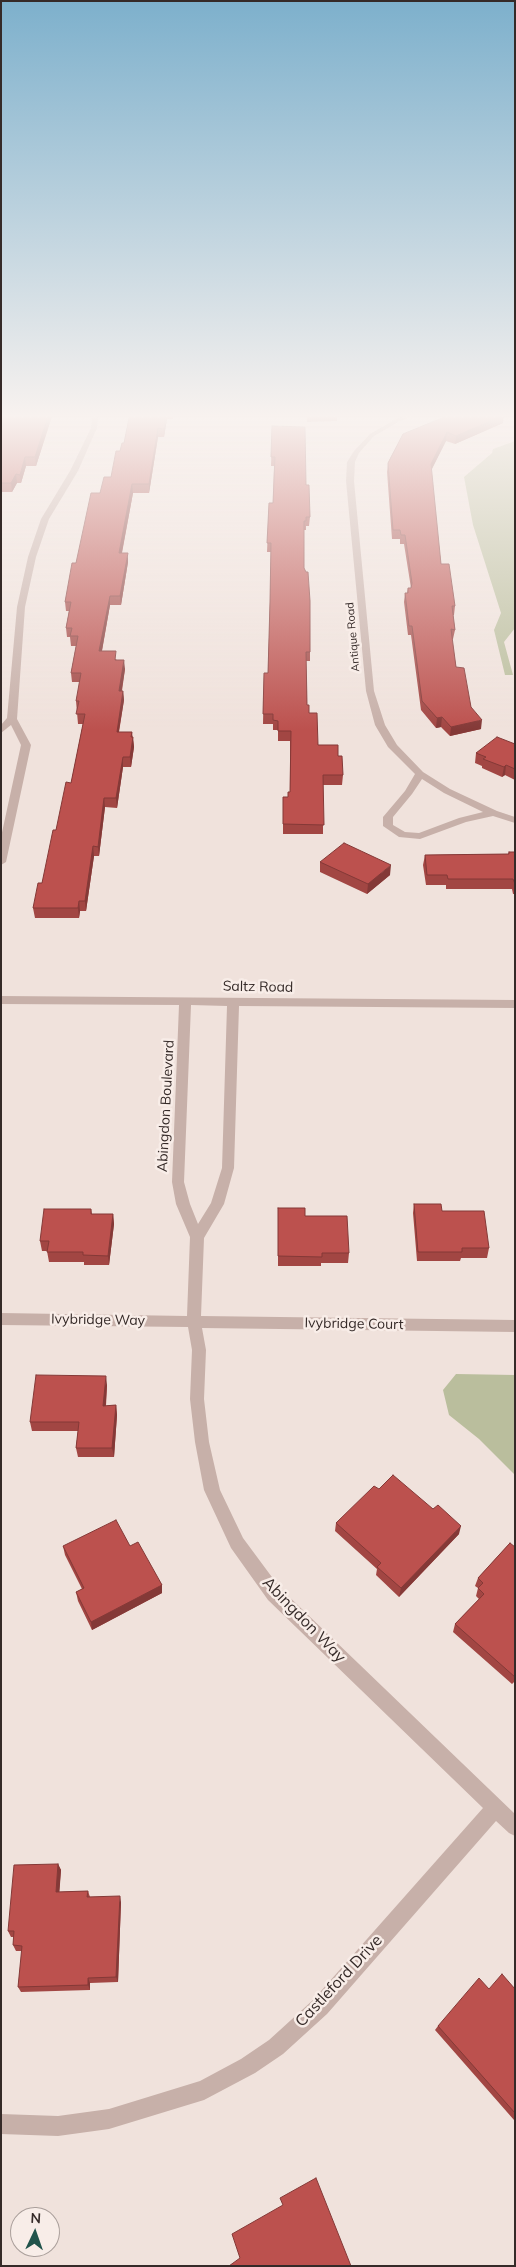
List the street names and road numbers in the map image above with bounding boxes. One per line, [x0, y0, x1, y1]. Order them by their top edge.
street label: Antique Road [343, 602, 363, 672]
street label: Saltz Road [223, 978, 293, 996]
street label: Abingdon Boulevard [154, 1039, 178, 1173]
street label: Ivybridge Way [51, 1311, 145, 1329]
street label: Ivybridge Court [304, 1315, 404, 1333]
street label: Abingdon Way [258, 1573, 350, 1667]
street label: Castleford Drive [292, 1931, 386, 2031]

